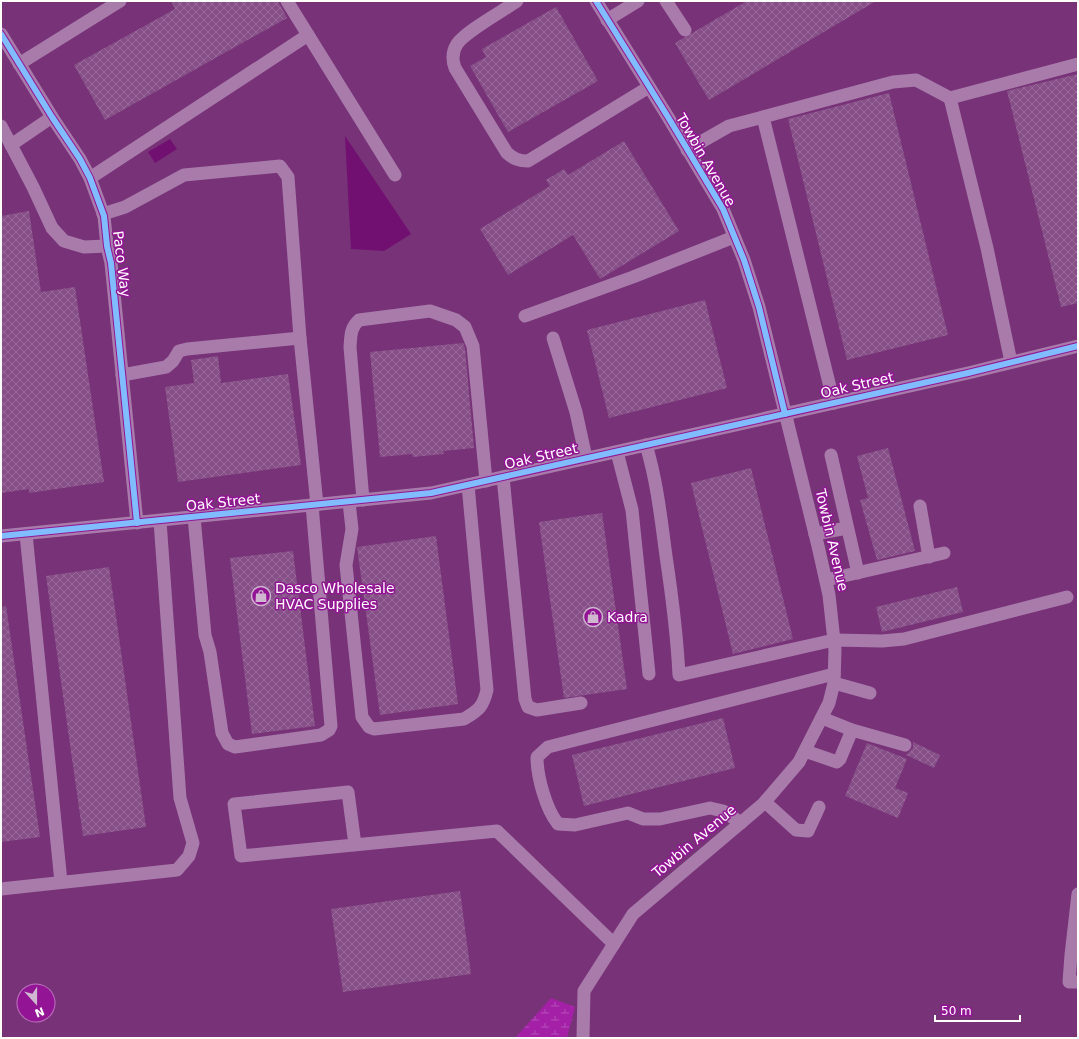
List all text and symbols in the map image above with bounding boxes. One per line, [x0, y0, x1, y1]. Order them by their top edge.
street label: Towbin Avenue [672, 110, 739, 209]
street label: Paco Way [110, 230, 134, 298]
street label: Oak Street [819, 369, 896, 401]
street label: Oak Street [503, 440, 580, 472]
street label: Towbin Avenue [812, 486, 852, 593]
street label: Oak Street [185, 490, 261, 514]
place label: Dasco Wholesale HVAC Supplies [275, 580, 395, 612]
shop icon: Dasco Wholesale HVAC Supplies [250, 585, 272, 607]
shop icon: Kadra [582, 606, 604, 628]
place label: Kadra [607, 609, 648, 625]
street label: Towbin Avenue [648, 801, 739, 881]
north arrow [16, 983, 56, 1023]
scale bar [935, 997, 1020, 1023]
text: N [33, 1004, 46, 1020]
text: 50 m [941, 1004, 972, 1018]

